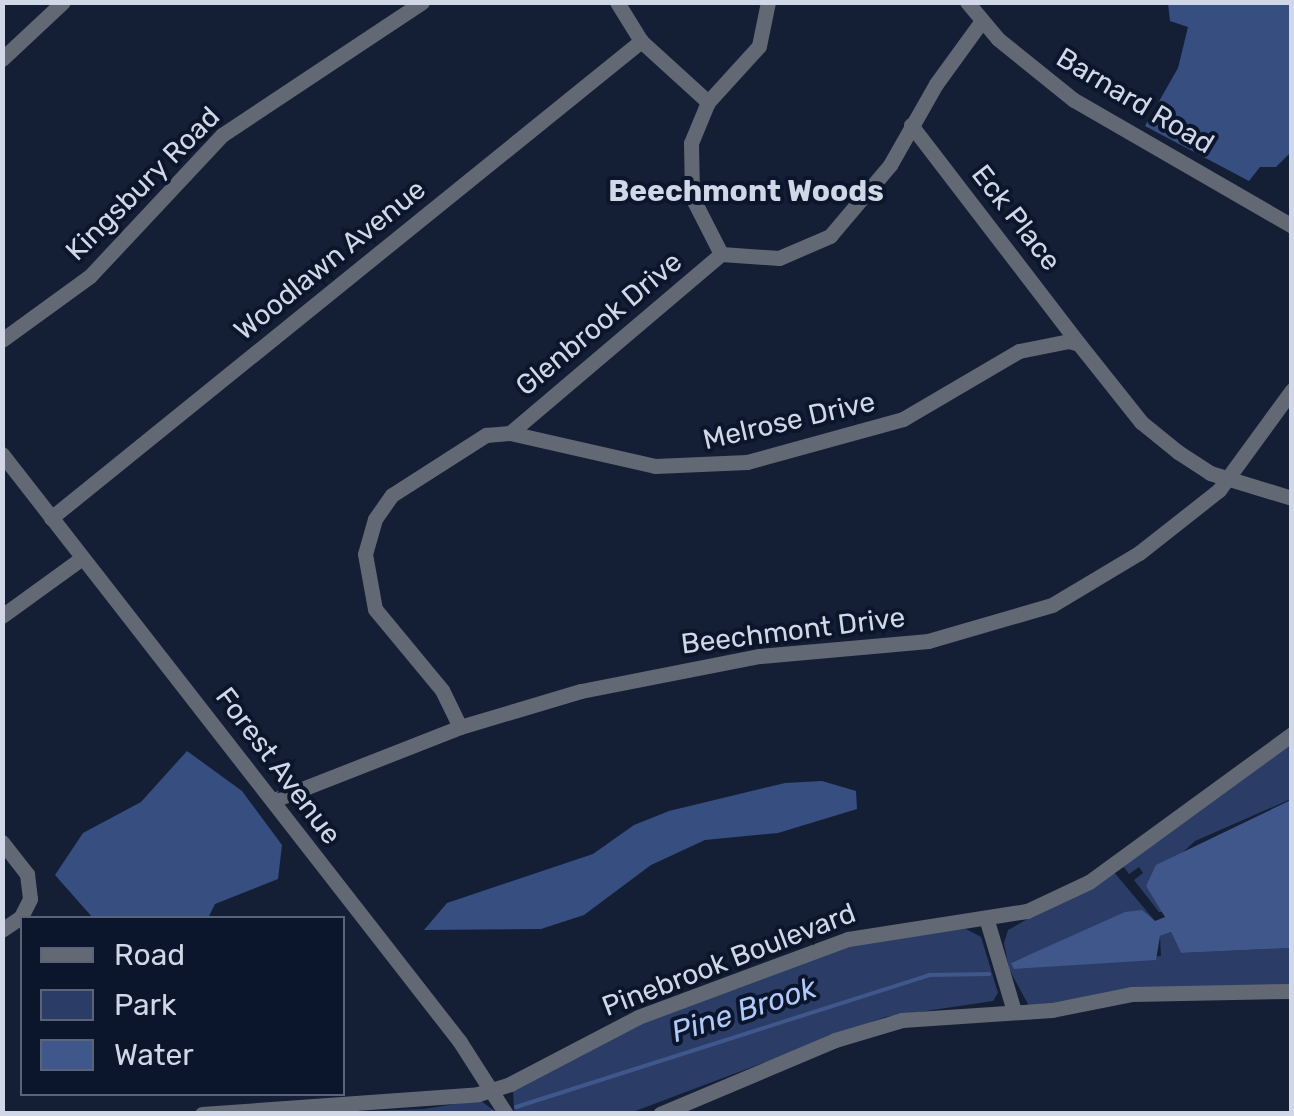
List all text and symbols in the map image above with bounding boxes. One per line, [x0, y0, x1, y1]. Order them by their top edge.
street label: Barnard Road [1050, 41, 1220, 161]
street label: Kingsbury Road [59, 100, 227, 268]
street label: Eck Place [964, 158, 1068, 278]
street label: Woodlawn Avenue [227, 172, 433, 348]
district label: Beechmont Woods [608, 173, 884, 209]
street label: Glenbrook Drive [509, 245, 689, 403]
street label: Melrose Drive [700, 385, 878, 457]
street label: Beechmont Drive [679, 601, 907, 661]
street label: Forest Avenue [208, 681, 348, 851]
street label: Pinebrook Boulevard [597, 896, 861, 1024]
legend [20, 916, 345, 1096]
text: Road [114, 937, 185, 973]
water label: Pine Brook [667, 970, 821, 1050]
text: Park [114, 987, 176, 1023]
text: Water [114, 1037, 194, 1073]

